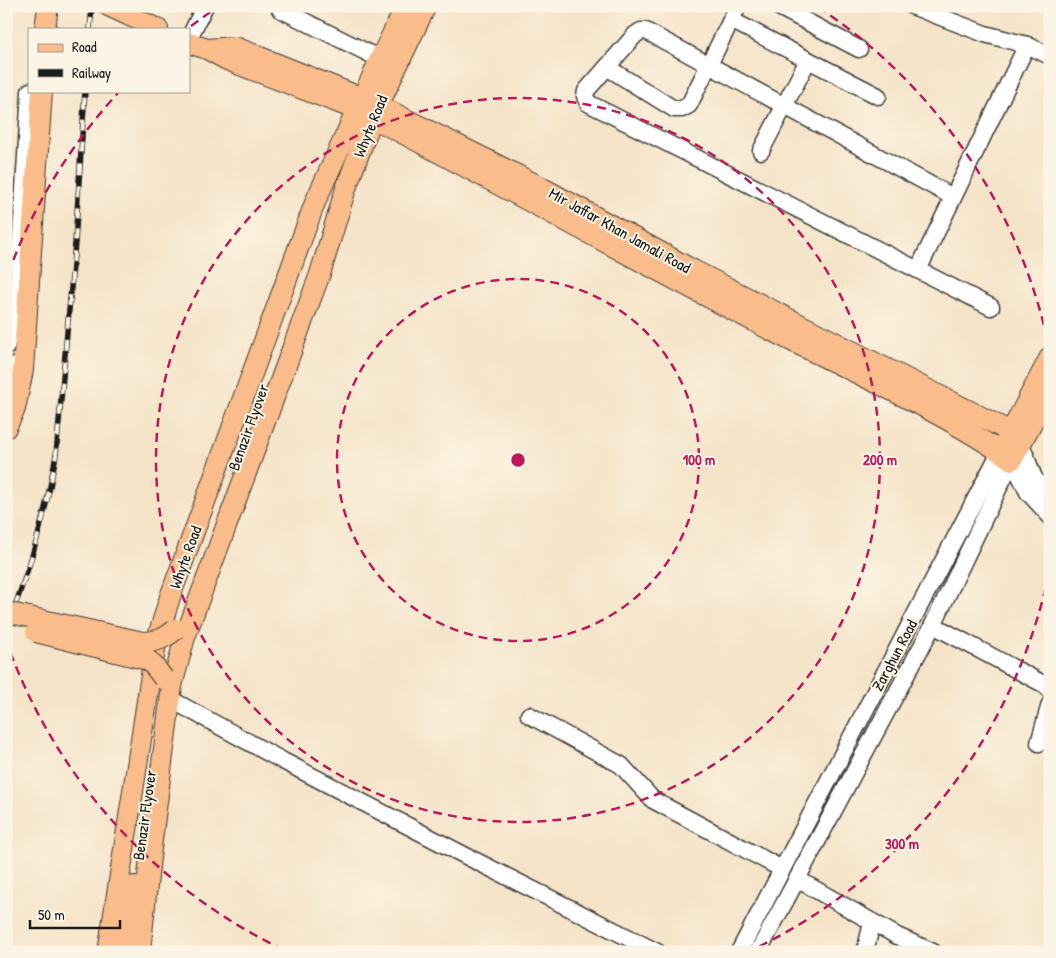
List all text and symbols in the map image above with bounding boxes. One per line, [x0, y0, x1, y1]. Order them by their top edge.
legend [28, 28, 190, 92]
text: Road [72, 36, 97, 57]
text: Railway [72, 62, 111, 83]
street label: Whyte Road [348, 92, 392, 160]
street label: Mir Jaffar Khan Jamali Road [545, 182, 695, 278]
street label: Benazir Flyover [222, 381, 274, 473]
text: 100 m [683, 449, 715, 470]
text: 200 m [863, 449, 897, 470]
centre of rings [509, 451, 527, 469]
street label: Whyte Road [164, 523, 206, 591]
street label: Zarghun Road [866, 615, 922, 695]
street label: Benazir Flyover [127, 769, 161, 861]
text: 300 m [885, 833, 919, 854]
scale bar [30, 898, 120, 930]
text: 50 m [38, 904, 65, 925]

